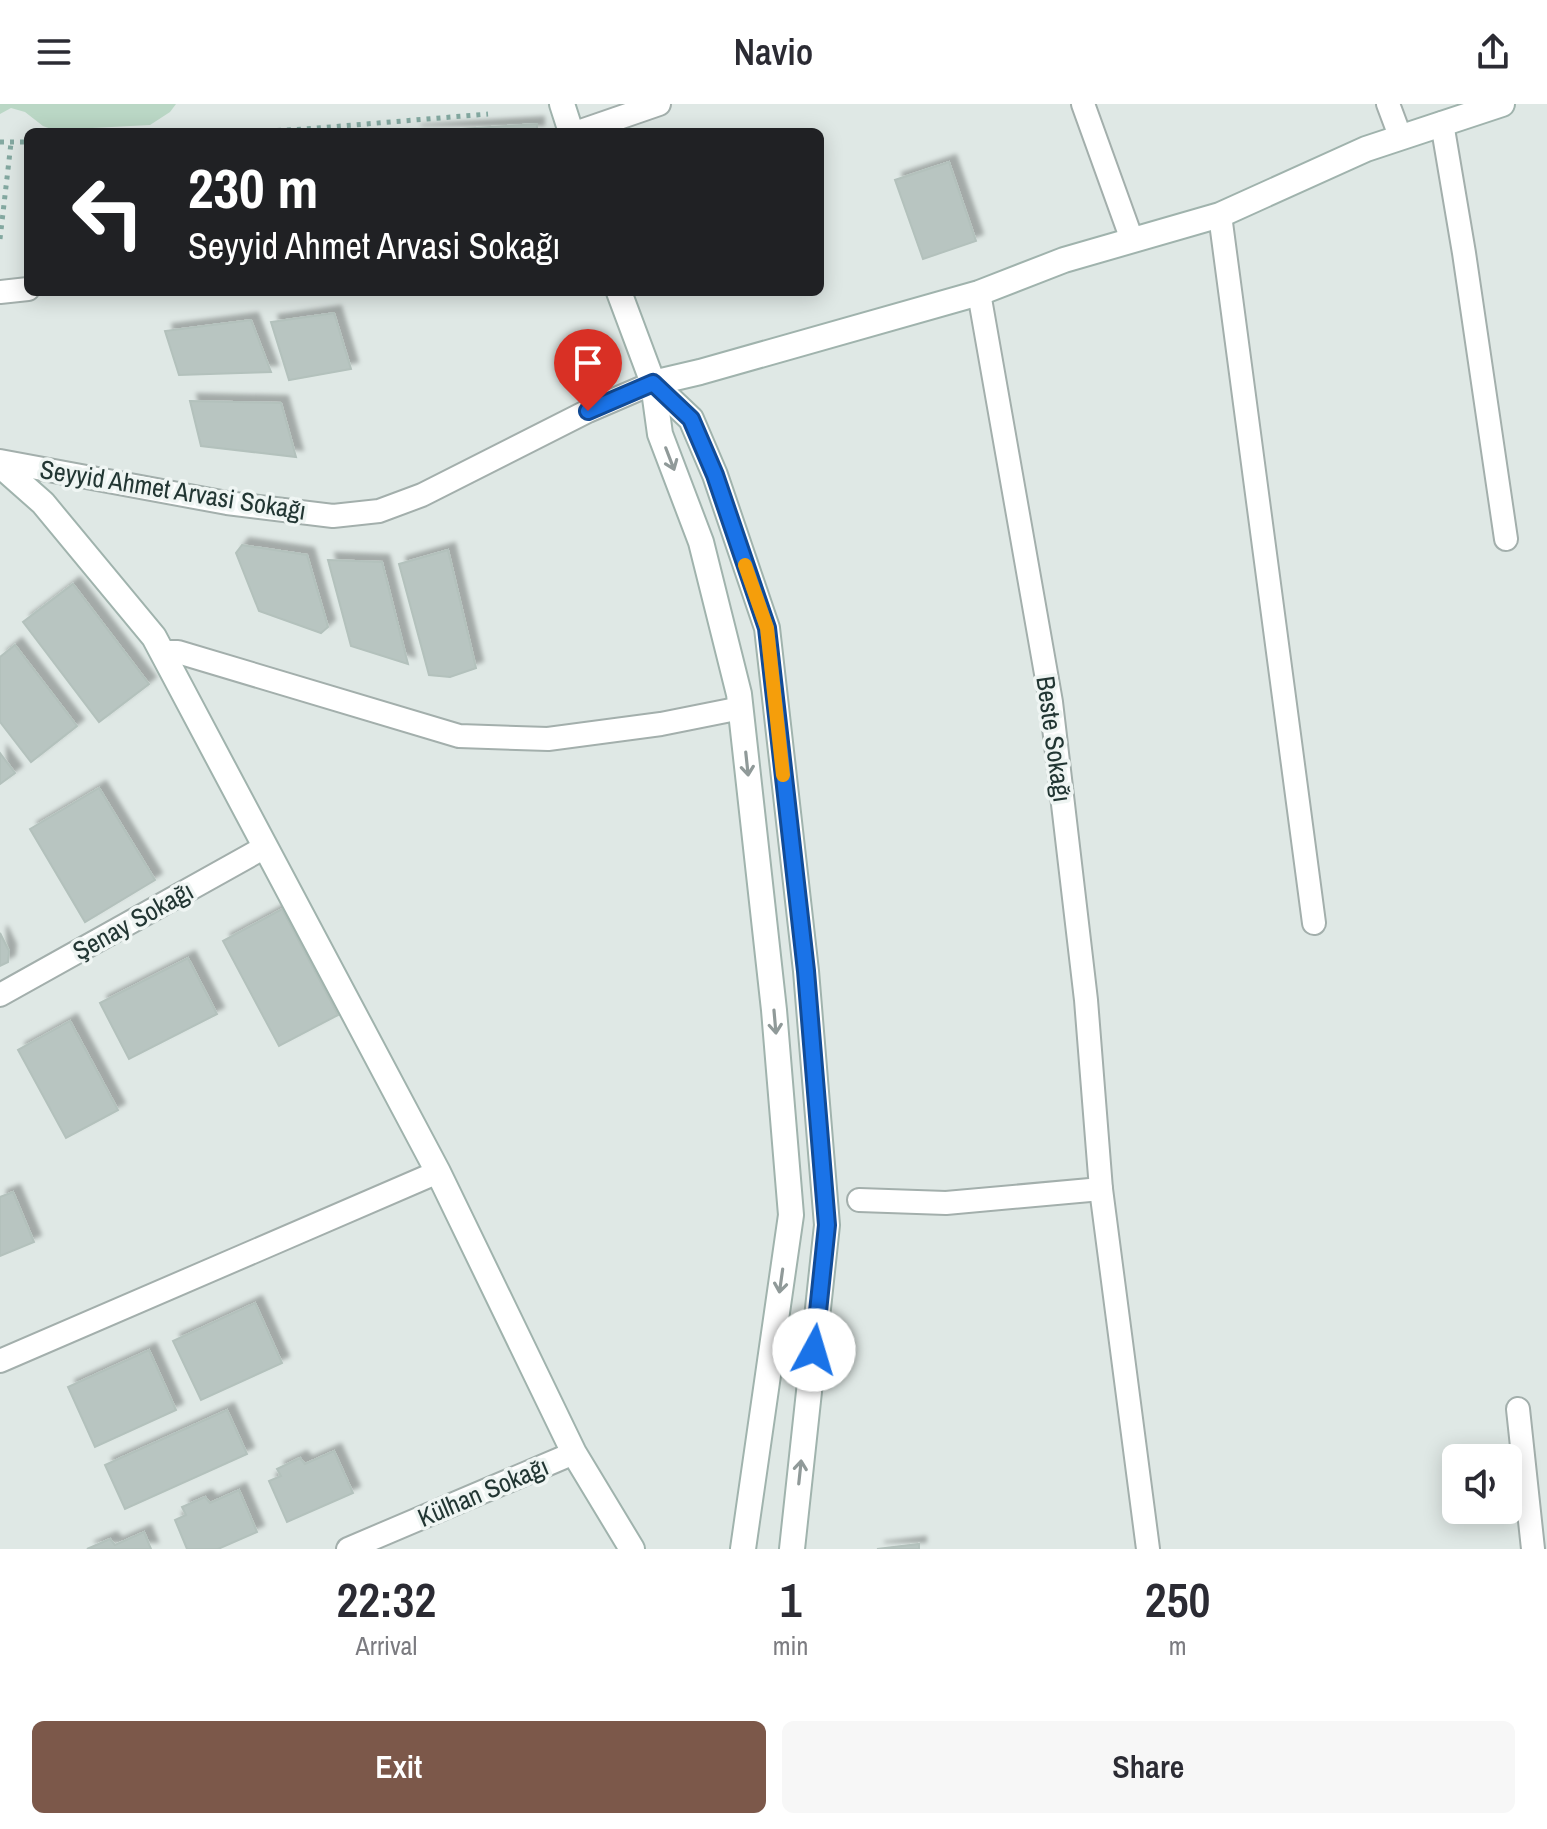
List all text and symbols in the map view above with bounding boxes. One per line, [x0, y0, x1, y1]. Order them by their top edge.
text: Navio [734, 28, 813, 76]
icon: menu [32, 30, 76, 74]
icon: share [1471, 30, 1515, 74]
text: 230 m [188, 150, 318, 225]
icon: left [56, 160, 160, 264]
text: Seyyid Ahmet Arvasi Sokağı [188, 222, 561, 270]
pin [554, 329, 622, 411]
icon: arrive [566, 341, 610, 385]
one-way arrow [664, 446, 678, 471]
street label: Seyyid Ahmet Arvasi Sokağı [37, 451, 309, 528]
street label: Beste Sokağı [1028, 674, 1081, 804]
one-way arrow [739, 750, 754, 777]
street label: Şenay Sokağı [66, 873, 199, 968]
one-way arrow [767, 1008, 782, 1035]
one-way arrow [773, 1268, 788, 1293]
position arrow [772, 1308, 856, 1392]
map controls [1442, 1444, 1522, 1524]
button: sound [1442, 1444, 1522, 1524]
street label: Külhan Sokağı [412, 1448, 553, 1535]
one-way arrow [793, 1459, 808, 1485]
text: 22:32 [336, 1567, 436, 1632]
text: 1 [780, 1567, 802, 1632]
text: 250 [1145, 1567, 1211, 1632]
text: Arrival [356, 1628, 417, 1663]
text: min [773, 1628, 808, 1663]
text: m [1169, 1628, 1187, 1663]
button: Exit [32, 1721, 766, 1813]
button: Share [782, 1721, 1515, 1813]

